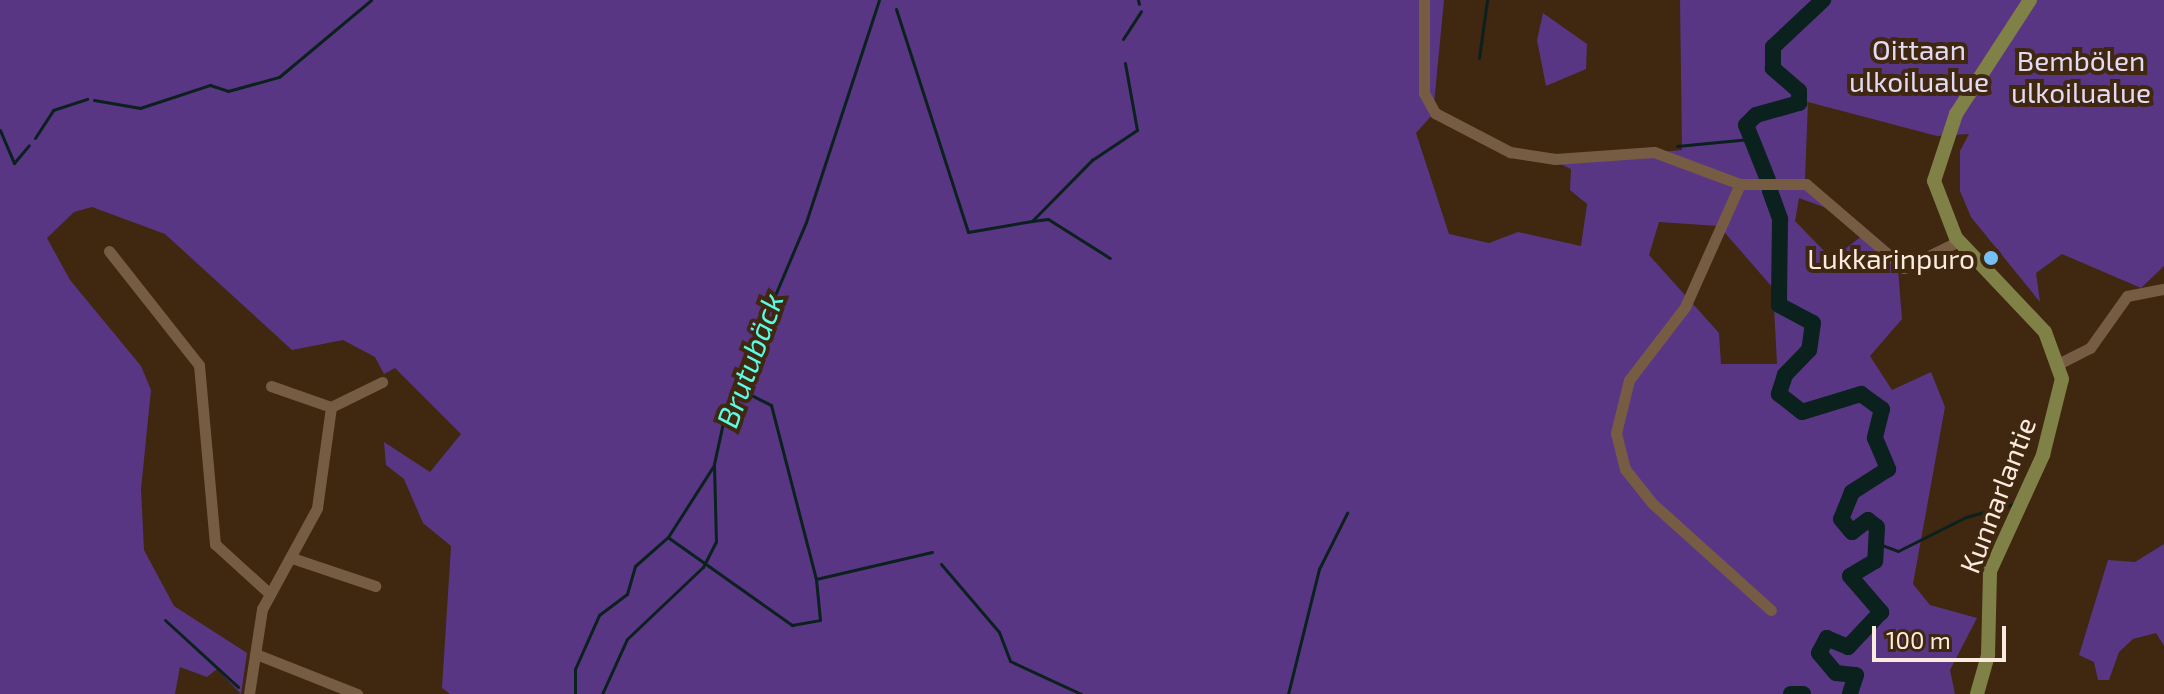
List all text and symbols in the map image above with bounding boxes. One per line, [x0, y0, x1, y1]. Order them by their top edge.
park label: Oittaan ulkoilualue [1849, 32, 1989, 98]
park label: Bembölen ulkoilualue [2011, 43, 2151, 109]
place label: Lukkarinpuro [1807, 241, 1975, 275]
marker: Lukkarinpuro [1982, 249, 2000, 267]
water label: Brutubäck [708, 288, 790, 432]
street label: Kunnarlantie [1952, 412, 2042, 578]
scale bar [1876, 610, 2010, 660]
text: 100 m [1886, 625, 1951, 654]

